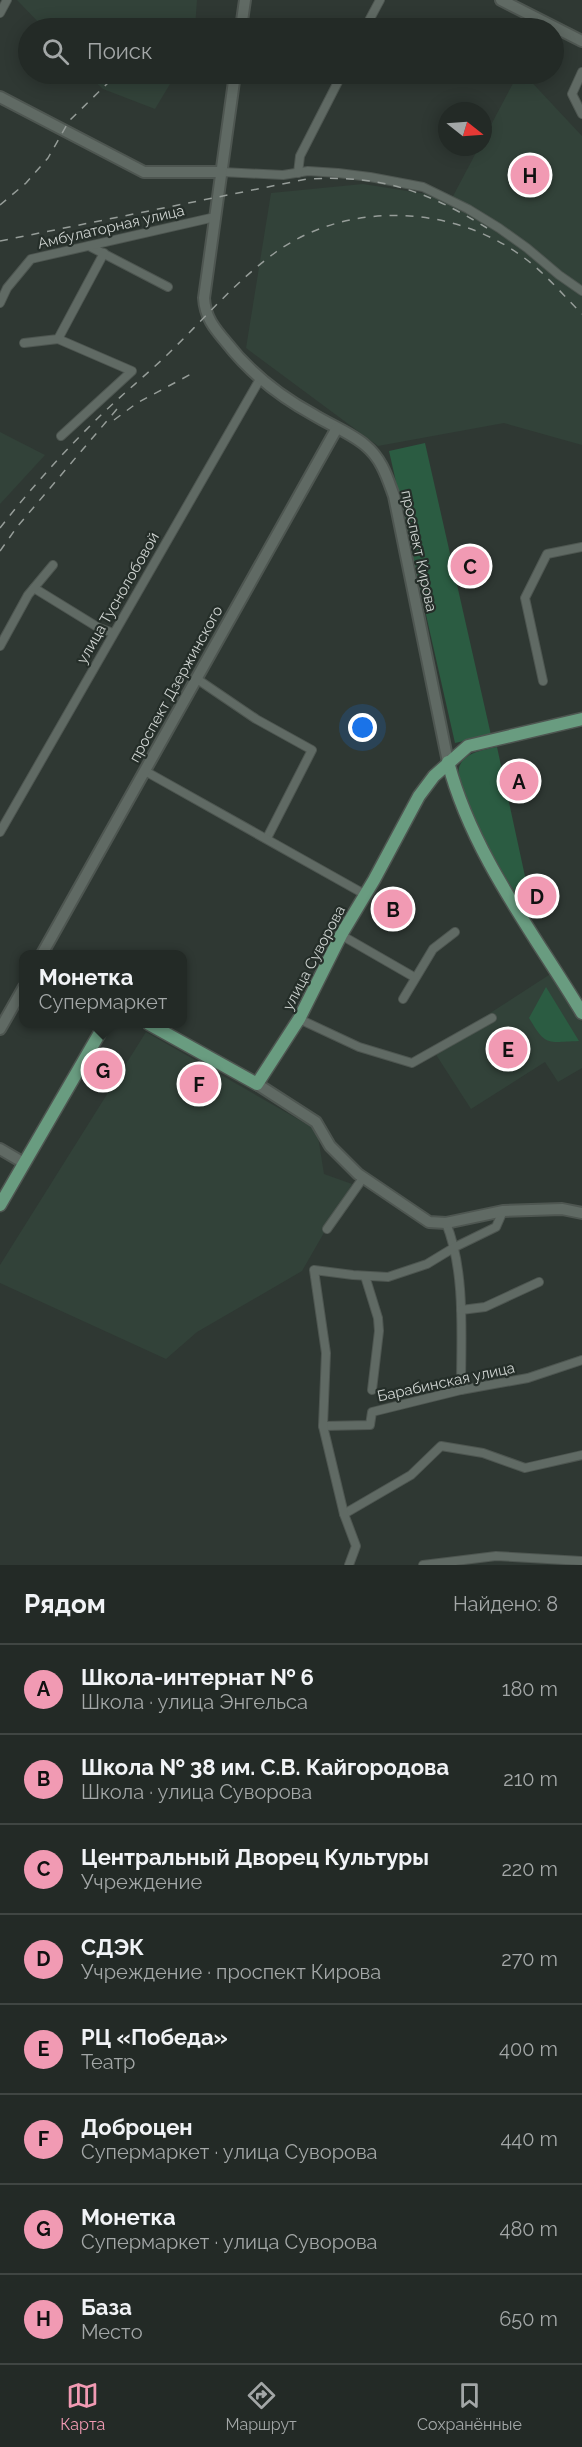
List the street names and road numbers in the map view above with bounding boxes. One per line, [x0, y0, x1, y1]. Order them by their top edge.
street label: Амбулаторная улица [36, 201, 186, 253]
street label: проспект Кирова [397, 489, 441, 613]
street label: улица Туснолобовой [73, 529, 163, 667]
street label: проспект Дзержинского [125, 602, 227, 765]
street label: улица Суворова [279, 903, 349, 1013]
street label: Барабинская улица [376, 1359, 516, 1405]

